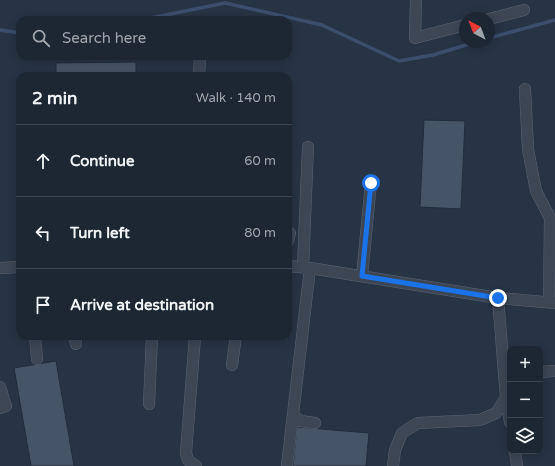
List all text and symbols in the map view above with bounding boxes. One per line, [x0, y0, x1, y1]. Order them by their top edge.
north arrow [459, 12, 495, 48]
search box [16, 16, 292, 60]
icon: search [30, 27, 52, 49]
text: Search here [62, 29, 146, 47]
text: 2 min [32, 88, 77, 109]
text: Walk · 140 m [196, 90, 276, 106]
icon: ahead [32, 150, 54, 172]
text: Continue [70, 152, 134, 170]
text: 60 m [244, 153, 276, 169]
route start [362, 174, 380, 192]
icon: left [32, 222, 54, 244]
text: Turn left [70, 224, 130, 242]
text: 80 m [244, 225, 276, 241]
route end [489, 289, 507, 307]
icon: arrive [32, 294, 54, 316]
text: Arrive at destination [70, 296, 214, 314]
map controls [507, 346, 543, 454]
button: + [507, 346, 543, 382]
button: − [507, 382, 543, 418]
button: layers [507, 418, 543, 454]

